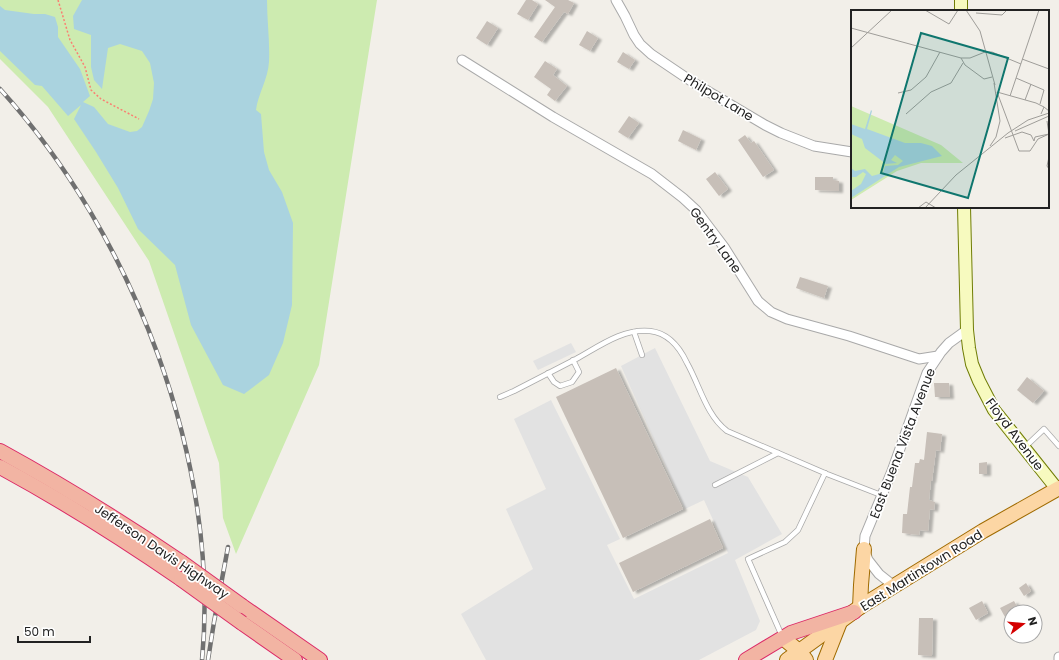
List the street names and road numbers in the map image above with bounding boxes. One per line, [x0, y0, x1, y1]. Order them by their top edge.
street label: Philpot Lane [680, 69, 757, 126]
street label: Gentry Lane [685, 203, 746, 277]
street label: East Buena Vista Avenue [865, 365, 940, 521]
street label: Floyd Avenue [981, 394, 1048, 475]
street label: Jefferson Davis Highway [91, 499, 233, 604]
street label: East Martintown Road [857, 525, 986, 616]

